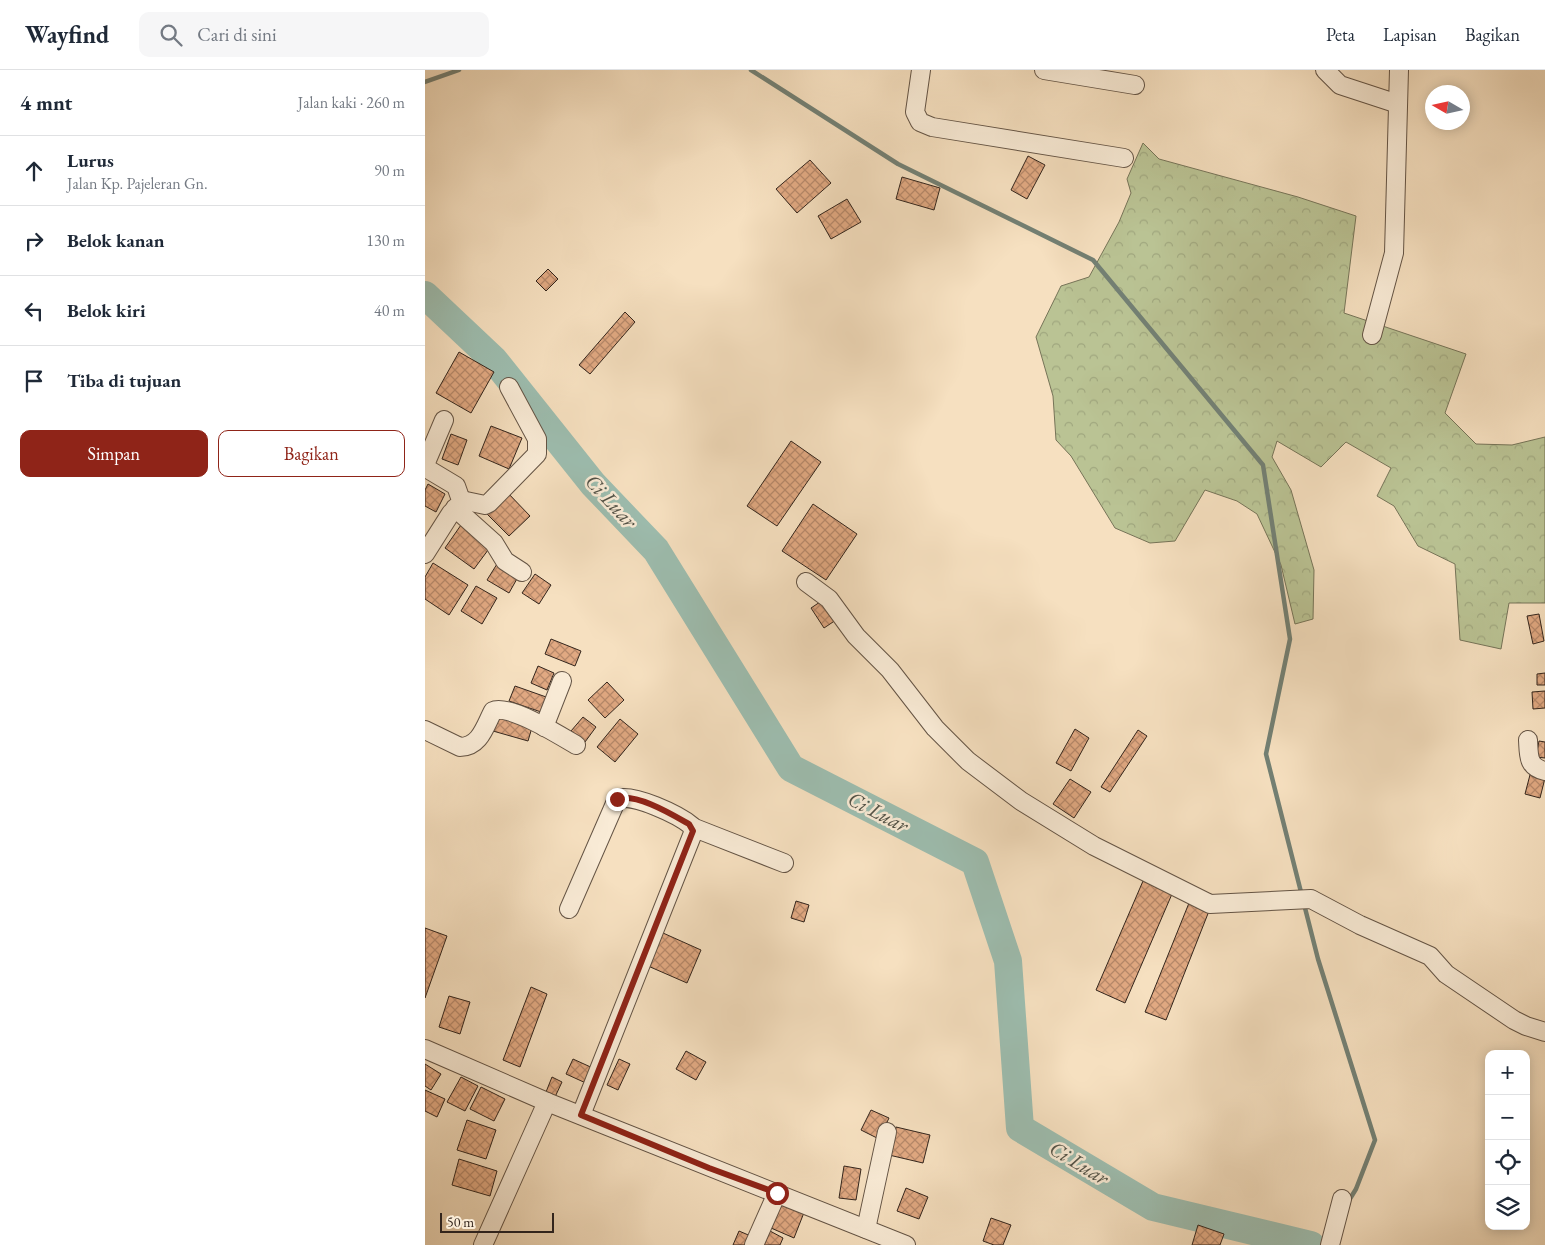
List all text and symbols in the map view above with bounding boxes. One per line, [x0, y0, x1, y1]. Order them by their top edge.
search box [139, 12, 489, 57]
text: Wayfind [25, 19, 109, 50]
icon: search [157, 21, 185, 49]
text: Cari di sini [197, 22, 277, 47]
text: Peta [1326, 23, 1355, 46]
text: Lapisan [1383, 23, 1437, 46]
text: Bagikan [1465, 23, 1520, 46]
north arrow [1425, 85, 1470, 130]
text: 4 mnt [20, 89, 72, 116]
text: Jalan kaki · 260 m [298, 92, 405, 113]
text: Lurus [67, 148, 114, 173]
icon: ahead [20, 157, 48, 185]
text: 90 m [374, 160, 405, 181]
text: Jalan Kp. Pajeleran Gn. [67, 173, 208, 194]
icon: right [20, 227, 48, 255]
text: Belok kanan [67, 228, 165, 253]
text: 130 m [366, 230, 405, 251]
icon: left [20, 297, 48, 325]
text: Belok kiri [67, 298, 146, 323]
text: 40 m [374, 300, 405, 321]
icon: arrive [20, 367, 48, 395]
text: Tiba di tujuan [67, 368, 181, 393]
button: Simpan [20, 430, 208, 477]
button: Bagikan [218, 430, 405, 477]
water label: Ci Luar [580, 468, 644, 534]
water label: Ci Luar [843, 785, 914, 839]
route end [606, 788, 629, 811]
map controls [1485, 1050, 1530, 1230]
button: + [1485, 1050, 1530, 1095]
button: − [1485, 1095, 1530, 1140]
water label: Ci Luar [1045, 1134, 1115, 1191]
button: locate [1485, 1140, 1530, 1185]
route start [766, 1182, 789, 1205]
button: layers [1485, 1185, 1530, 1230]
scale bar [440, 1210, 554, 1233]
text: 50 m [447, 1213, 474, 1231]

